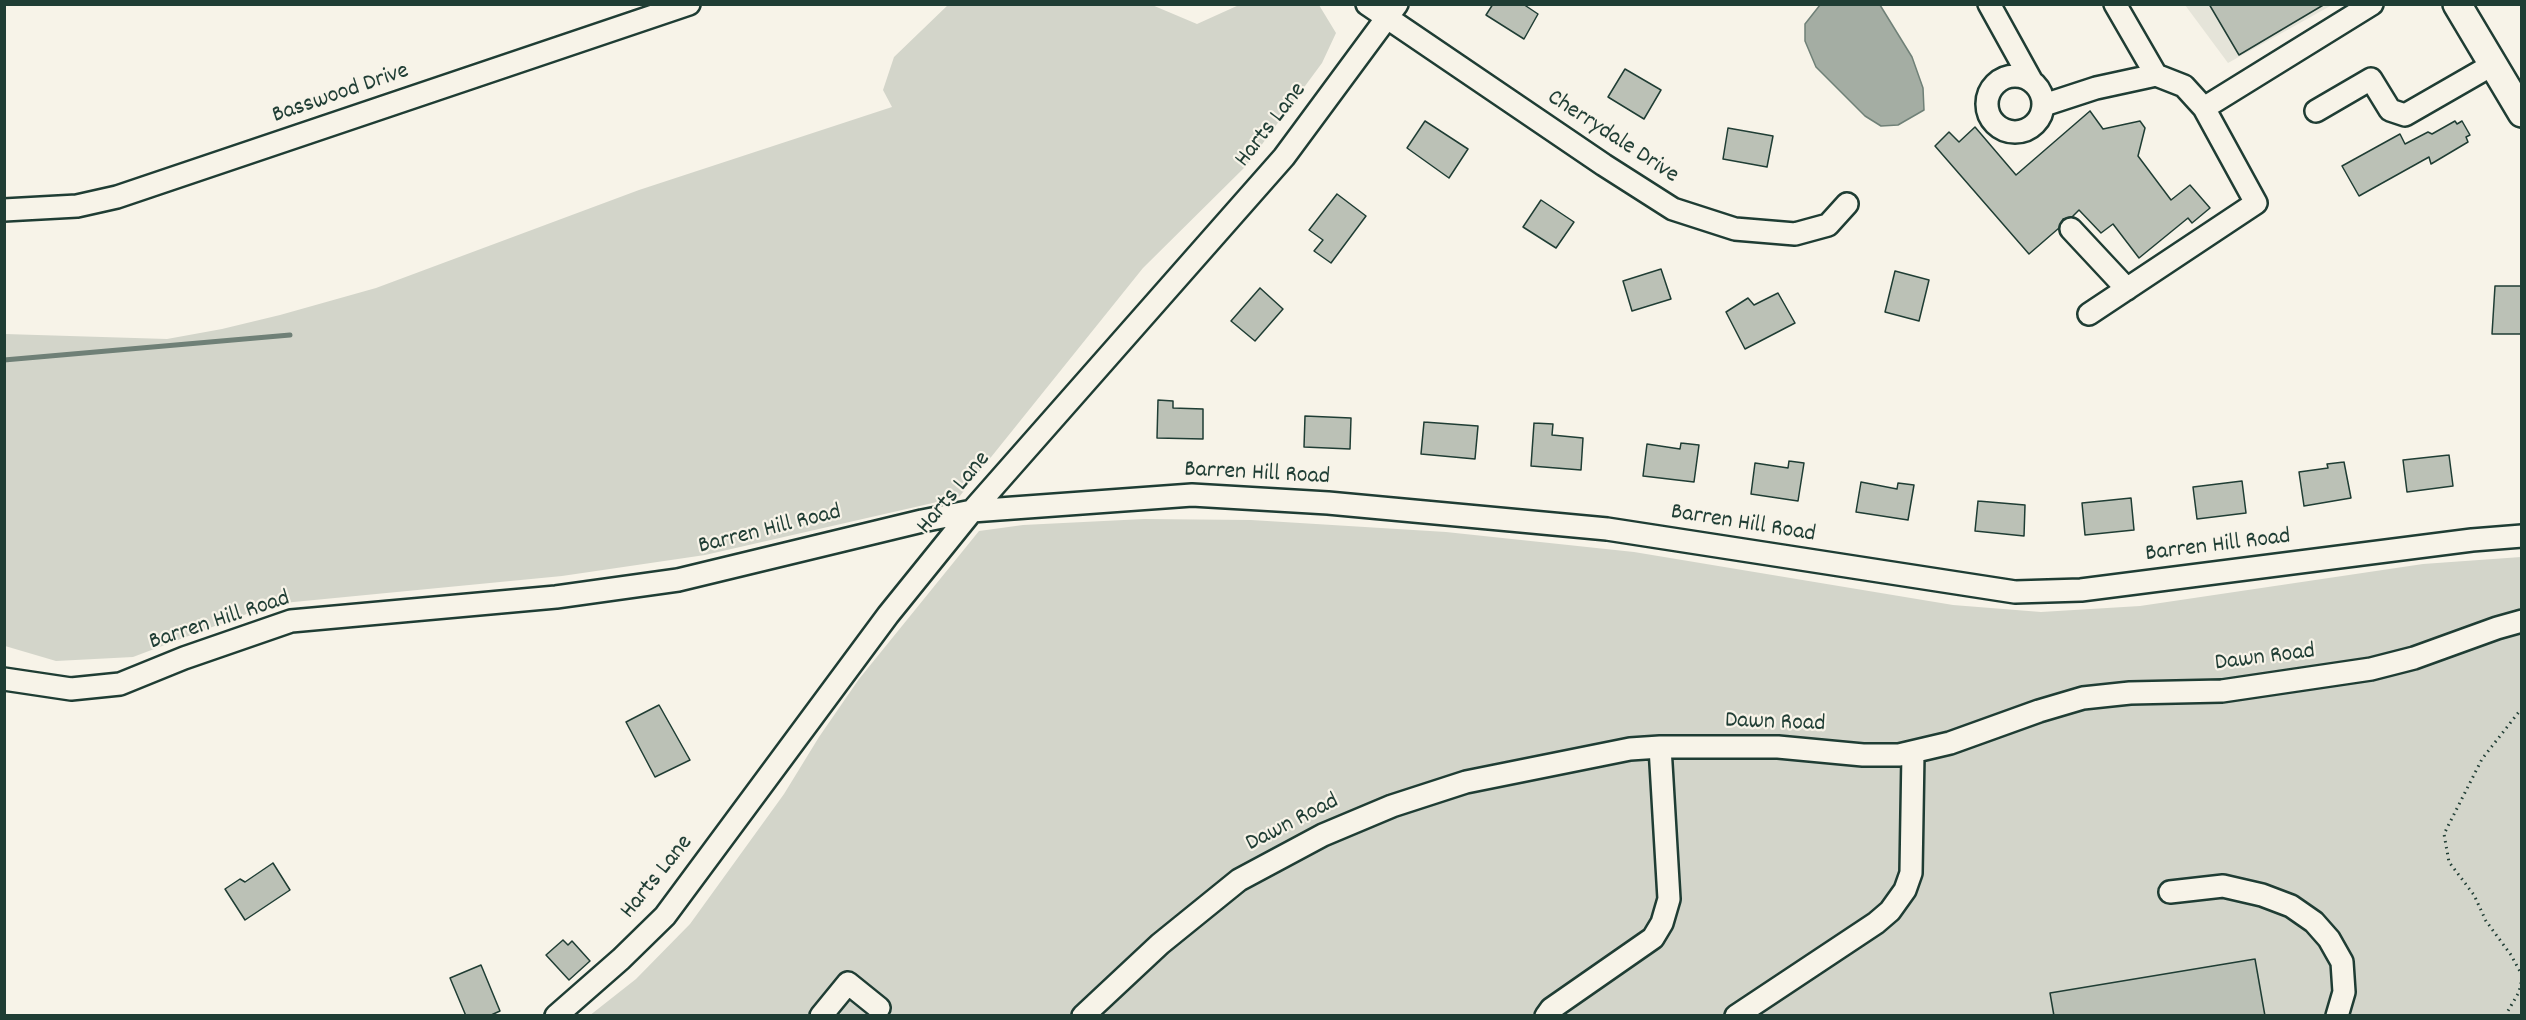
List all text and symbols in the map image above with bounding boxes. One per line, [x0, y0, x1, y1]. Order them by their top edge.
street label: Basswood Drive [269, 58, 413, 132]
street label: Harts Lane [1230, 78, 1314, 174]
street label: Cherrydale Drive [1541, 85, 1683, 191]
street label: Harts Lane [912, 447, 998, 541]
street label: Barren Hill Road [1183, 457, 1331, 493]
street label: Barren Hill Road [696, 499, 844, 563]
street label: Barren Hill Road [1669, 499, 1817, 551]
street label: Barren Hill Road [2144, 524, 2292, 570]
street label: Barren Hill Road [146, 586, 294, 658]
street label: Dawn Road [2213, 639, 2317, 679]
street label: Dawn Road [1724, 708, 1826, 740]
street label: Dawn Road [1242, 788, 1344, 860]
street label: Harts Lane [615, 830, 701, 926]

